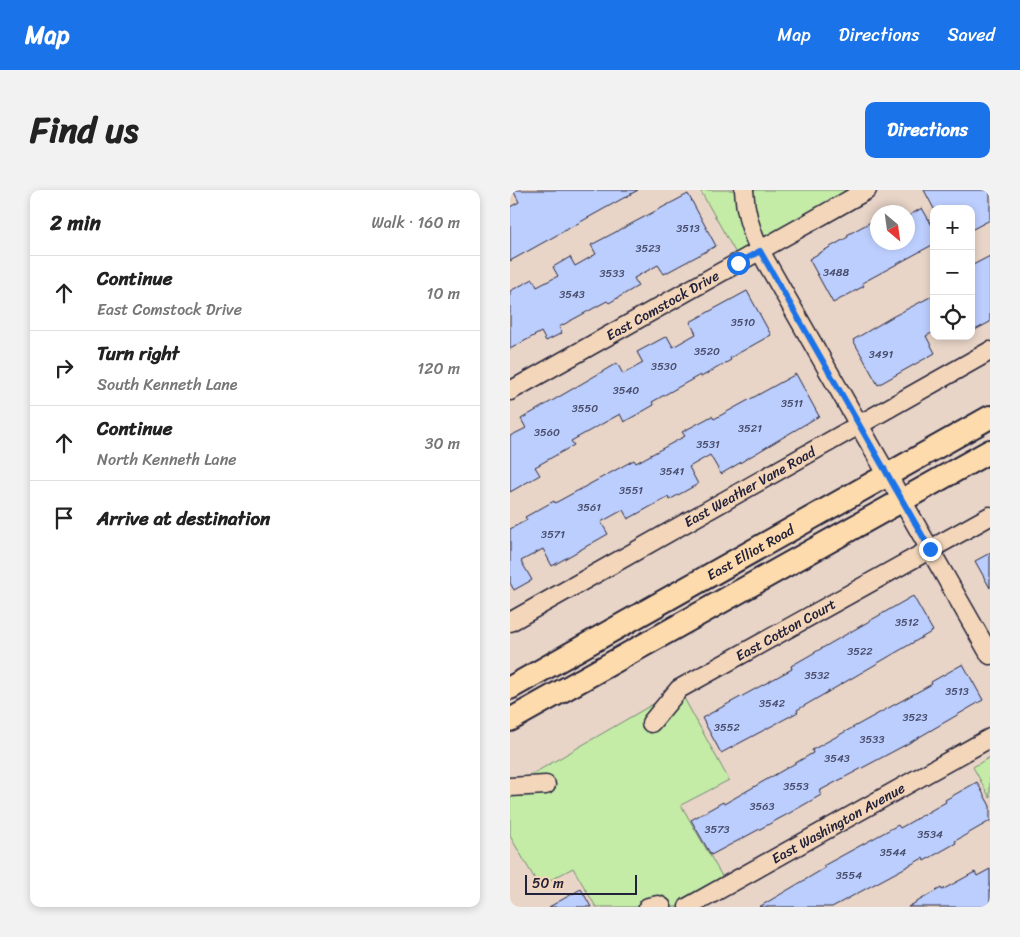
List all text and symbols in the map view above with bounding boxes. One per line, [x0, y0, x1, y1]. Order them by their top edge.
text: Map [25, 14, 69, 56]
text: Map [778, 19, 811, 51]
text: Directions [839, 19, 920, 51]
text: Saved [948, 19, 995, 51]
text: Find us [30, 99, 138, 161]
button: Directions [865, 102, 990, 158]
text: 2 min [50, 204, 101, 242]
north arrow [870, 205, 915, 250]
map controls [930, 205, 975, 340]
button: + [930, 205, 975, 250]
text: Walk · 160 m [371, 208, 460, 237]
house number: 3513 [676, 219, 700, 238]
house number: 3523 [635, 239, 661, 258]
button: − [930, 250, 975, 295]
route start [727, 252, 750, 275]
text: Continue [97, 262, 173, 295]
house number: 3488 [823, 263, 849, 282]
house number: 3533 [600, 264, 624, 283]
street label: East Comstock Drive [601, 264, 724, 348]
icon: ahead [50, 279, 78, 307]
text: 10 m [427, 279, 460, 308]
house number: 3543 [559, 285, 585, 304]
text: East Comstock Drive [97, 295, 242, 324]
button: locate [930, 295, 975, 340]
house number: 3510 [731, 313, 755, 332]
text: Turn right [97, 337, 179, 370]
house number: 3520 [694, 342, 720, 361]
house number: 3491 [869, 345, 893, 364]
icon: right [50, 354, 78, 382]
text: 120 m [417, 354, 460, 383]
house number: 3530 [651, 357, 677, 376]
text: South Kenneth Lane [97, 370, 238, 399]
house number: 3540 [613, 381, 639, 400]
house number: 3511 [781, 394, 803, 413]
house number: 3550 [572, 399, 598, 418]
text: Continue [97, 412, 173, 445]
house number: 3521 [738, 419, 762, 438]
house number: 3560 [534, 423, 560, 442]
icon: ahead [50, 429, 78, 457]
text: 30 m [425, 429, 460, 458]
house number: 3531 [696, 435, 720, 454]
street label: East Weather Vane Road [679, 439, 822, 535]
text: North Kenneth Lane [97, 445, 237, 474]
house number: 3541 [660, 462, 684, 481]
house number: 3551 [619, 481, 643, 500]
house number: 3561 [577, 498, 601, 517]
text: Arrive at destination [97, 502, 270, 535]
icon: arrive [50, 504, 78, 532]
street label: East Elliot Road [702, 517, 801, 588]
house number: 3571 [541, 525, 565, 544]
route end [919, 538, 942, 561]
street label: East Cotton Court [731, 592, 841, 668]
house number: 3512 [895, 613, 920, 632]
house number: 3522 [847, 642, 873, 661]
house number: 3532 [804, 666, 830, 685]
house number: 3513 [945, 682, 969, 701]
house number: 3542 [759, 694, 786, 713]
house number: 3523 [902, 708, 928, 727]
house number: 3552 [714, 718, 741, 737]
house number: 3533 [860, 730, 884, 749]
house number: 3543 [824, 749, 850, 768]
street label: East Washington Avenue [767, 776, 910, 871]
house number: 3553 [783, 777, 809, 796]
house number: 3563 [749, 797, 775, 816]
house number: 3573 [704, 820, 730, 839]
house number: 3534 [917, 825, 943, 844]
house number: 3544 [880, 843, 906, 862]
house number: 3554 [836, 866, 862, 885]
text: 50 m [532, 871, 564, 896]
scale bar [525, 872, 638, 895]

